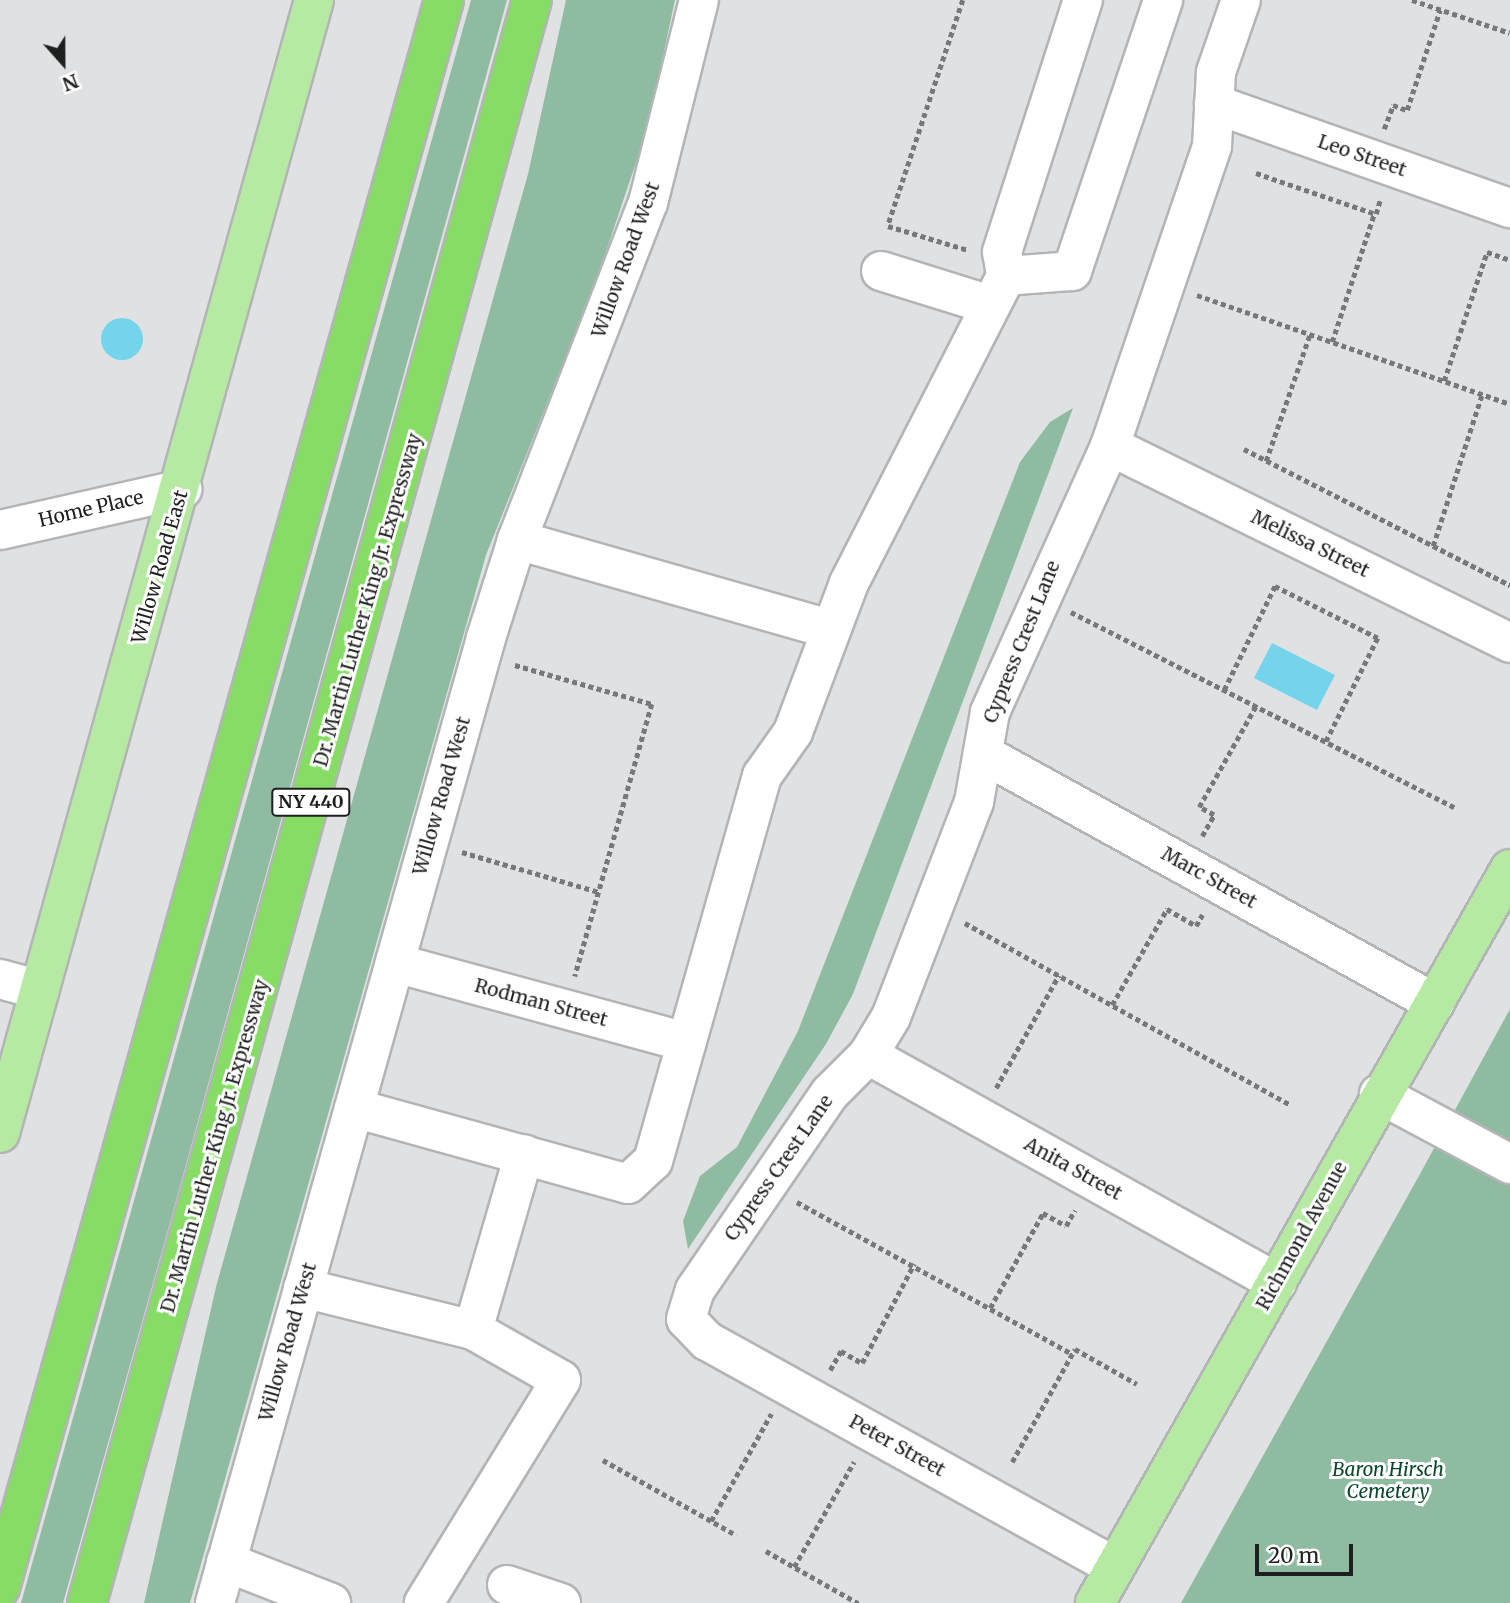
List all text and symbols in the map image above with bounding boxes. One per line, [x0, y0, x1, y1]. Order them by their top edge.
north arrow [28, 28, 98, 98]
text: N [59, 69, 82, 96]
street label: Leo Street [1315, 130, 1409, 182]
street label: Willow Road West [587, 179, 665, 341]
street label: Dr. Martin Luther King Jr. Expressway [309, 431, 427, 769]
street label: Home Place [36, 486, 146, 532]
street label: Willow Road East [127, 488, 193, 646]
street label: Melissa Street [1247, 506, 1373, 582]
street label: Cypress Crest Lane [979, 558, 1065, 726]
street label: Willow Road West [408, 714, 476, 878]
road number: NY 440 [271, 788, 351, 816]
street label: Marc Street [1157, 842, 1261, 914]
street label: Rodman Street [472, 974, 610, 1032]
street label: Dr. Martin Luther King Jr. Expressway [156, 977, 274, 1315]
street label: Cypress Crest Lane [720, 1091, 838, 1245]
street label: Anita Street [1020, 1133, 1126, 1205]
street label: Richmond Avenue [1252, 1158, 1352, 1314]
street label: Willow Road West [254, 1260, 322, 1424]
street label: Peter Street [845, 1410, 949, 1482]
park label: Baron Hirsch Cemetery [1332, 1459, 1444, 1503]
scale bar [1258, 1530, 1356, 1574]
text: 20 m [1268, 1542, 1319, 1569]

